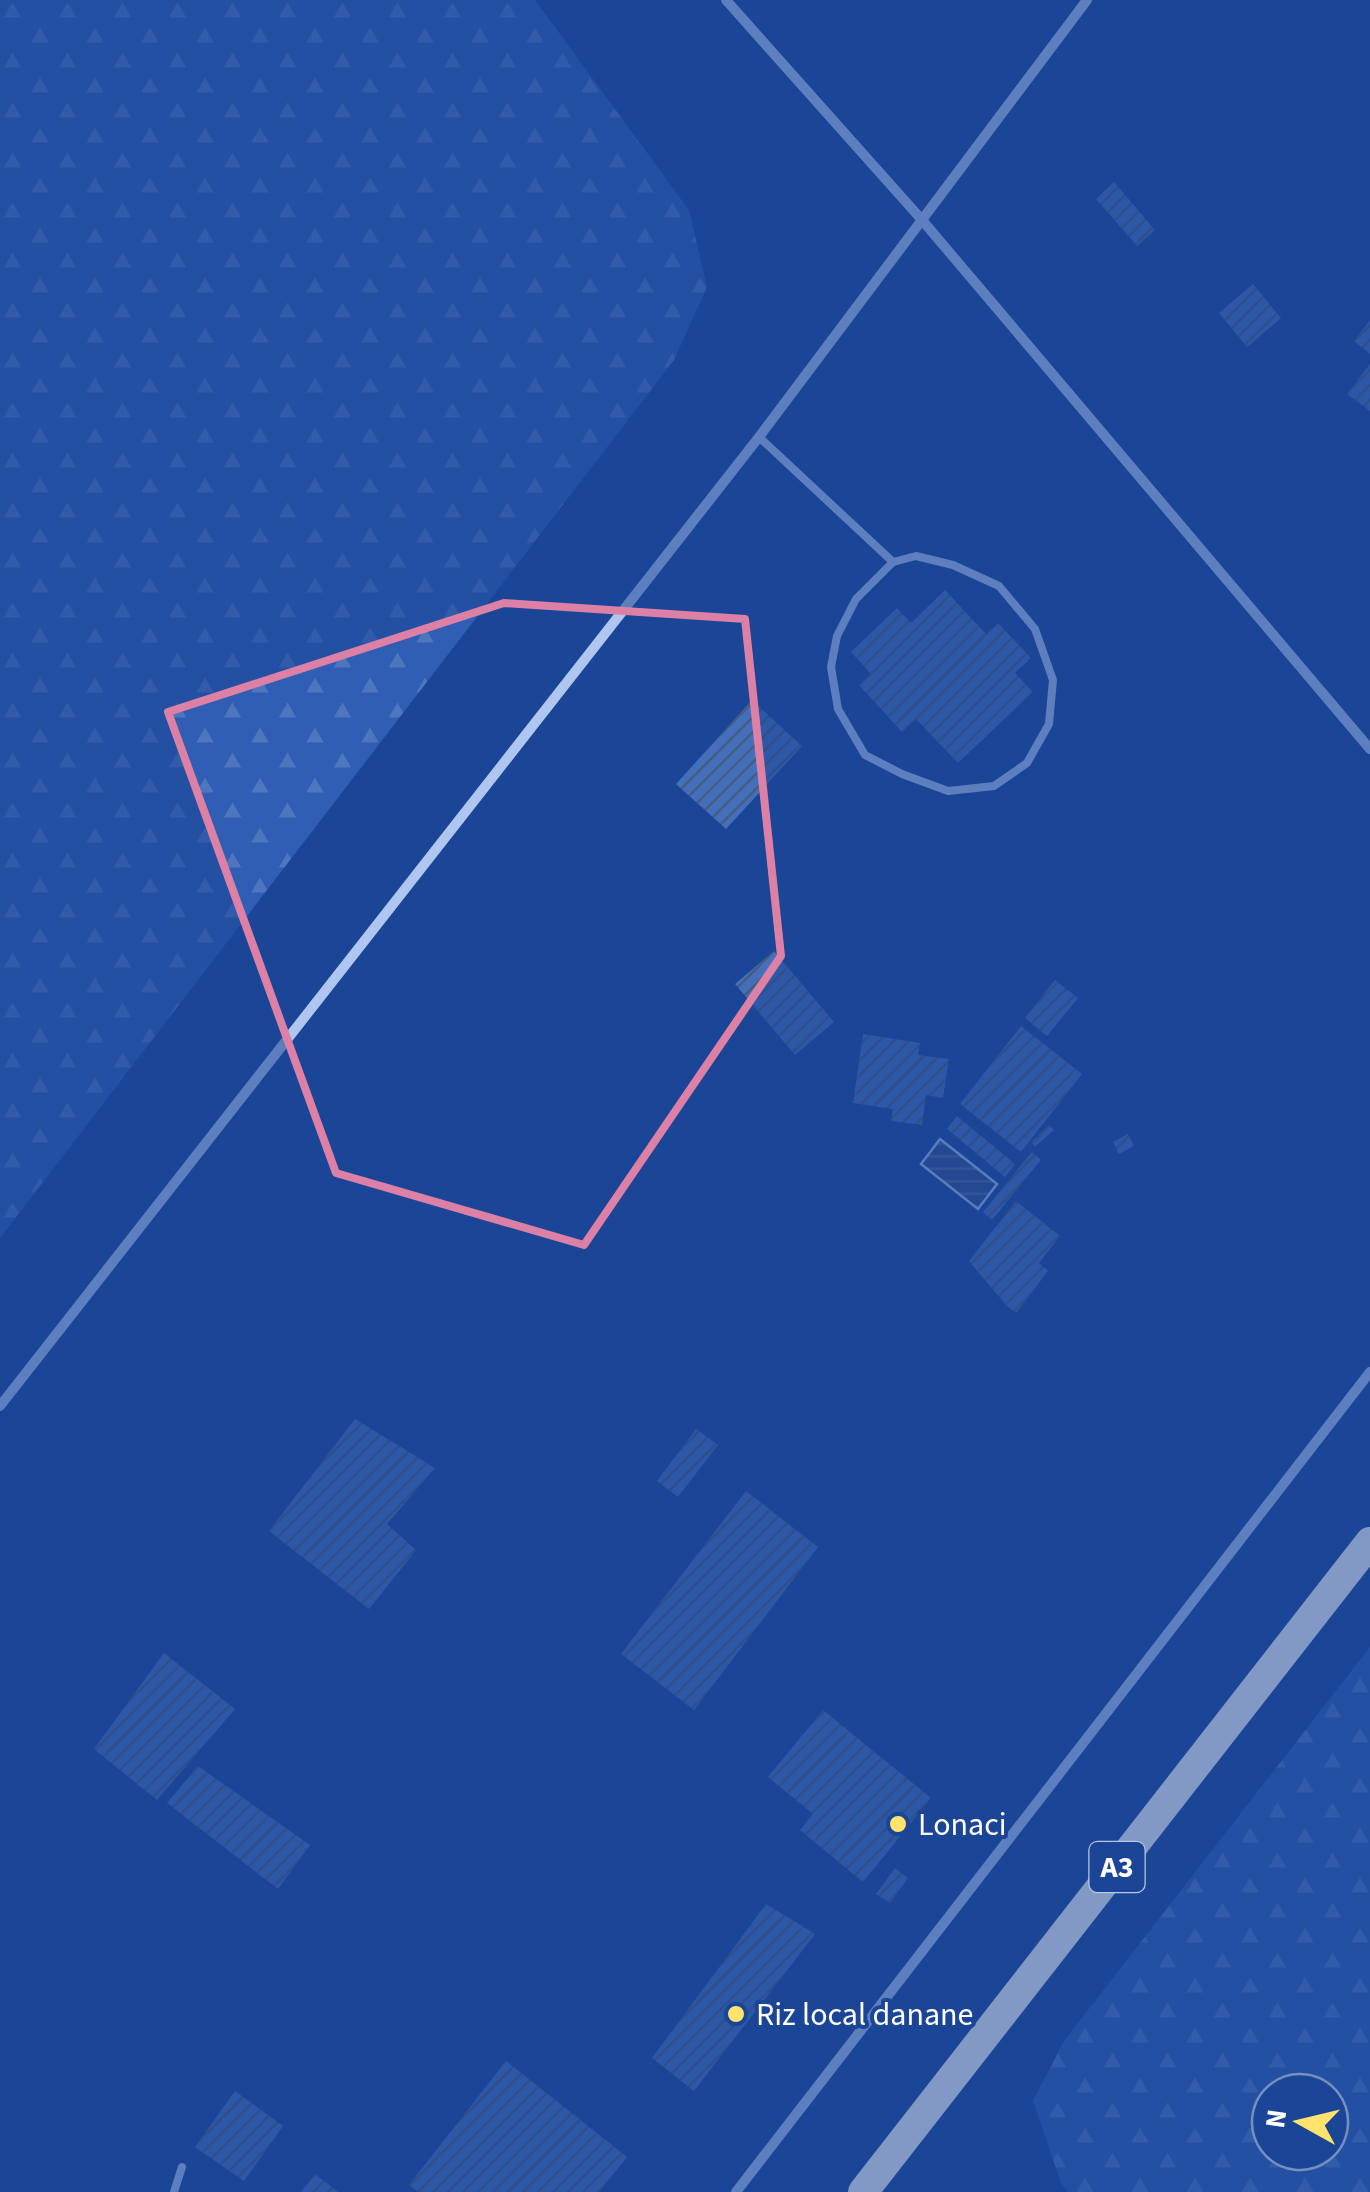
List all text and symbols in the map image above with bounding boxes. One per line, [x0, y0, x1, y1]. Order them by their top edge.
place label: Lonaci [918, 1802, 1007, 1848]
marker: Lonaci [887, 1813, 909, 1835]
road number: A3 [1090, 1842, 1144, 1892]
place label: Riz local danane [756, 1992, 973, 2038]
marker: Riz local danane [725, 2003, 747, 2025]
north arrow [1250, 2072, 1350, 2172]
text: N [1255, 2107, 1297, 2131]

